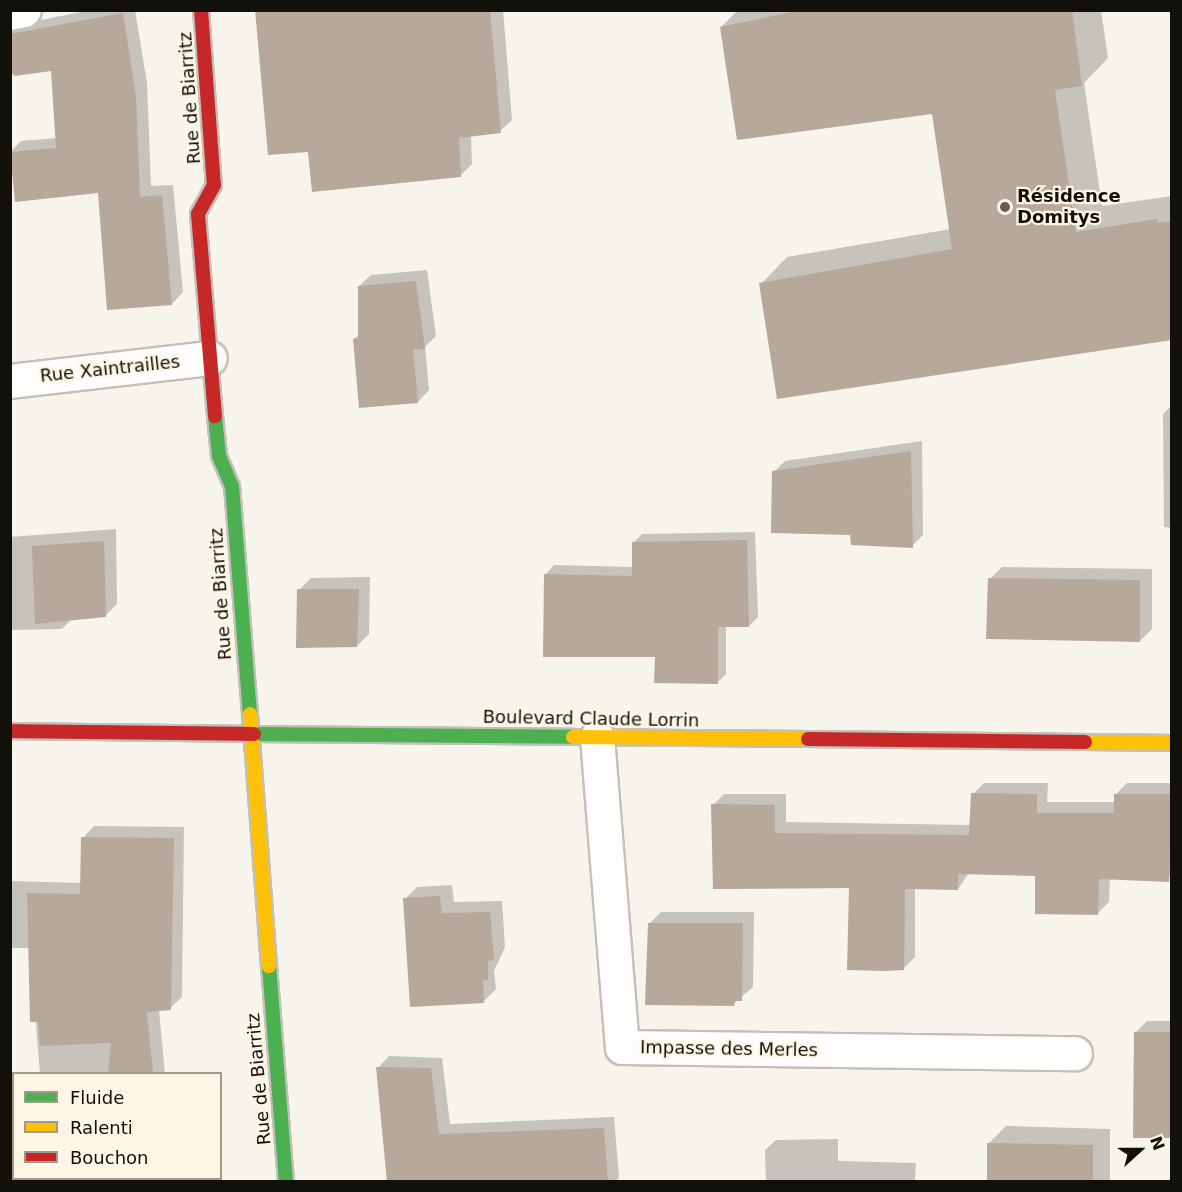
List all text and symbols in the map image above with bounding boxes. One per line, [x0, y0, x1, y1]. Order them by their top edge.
street label: Rue de Biarritz [175, 31, 205, 165]
place label: Résidence Domitys [1017, 186, 1121, 228]
marker: Résidence Domitys [998, 200, 1012, 214]
street label: Rue Xaintrailles [39, 351, 181, 387]
street label: Rue de Biarritz [206, 527, 236, 661]
street label: Boulevard Claude Lorrin [483, 706, 699, 732]
street label: Rue de Biarritz [242, 1012, 276, 1146]
street label: Impasse des Merles [640, 1037, 818, 1061]
legend [12, 1072, 222, 1180]
text: Fluide [70, 1087, 124, 1108]
text: Ralenti [70, 1117, 133, 1138]
north arrow [1110, 1120, 1170, 1180]
text: N [1146, 1134, 1169, 1153]
text: Bouchon [70, 1147, 149, 1168]

